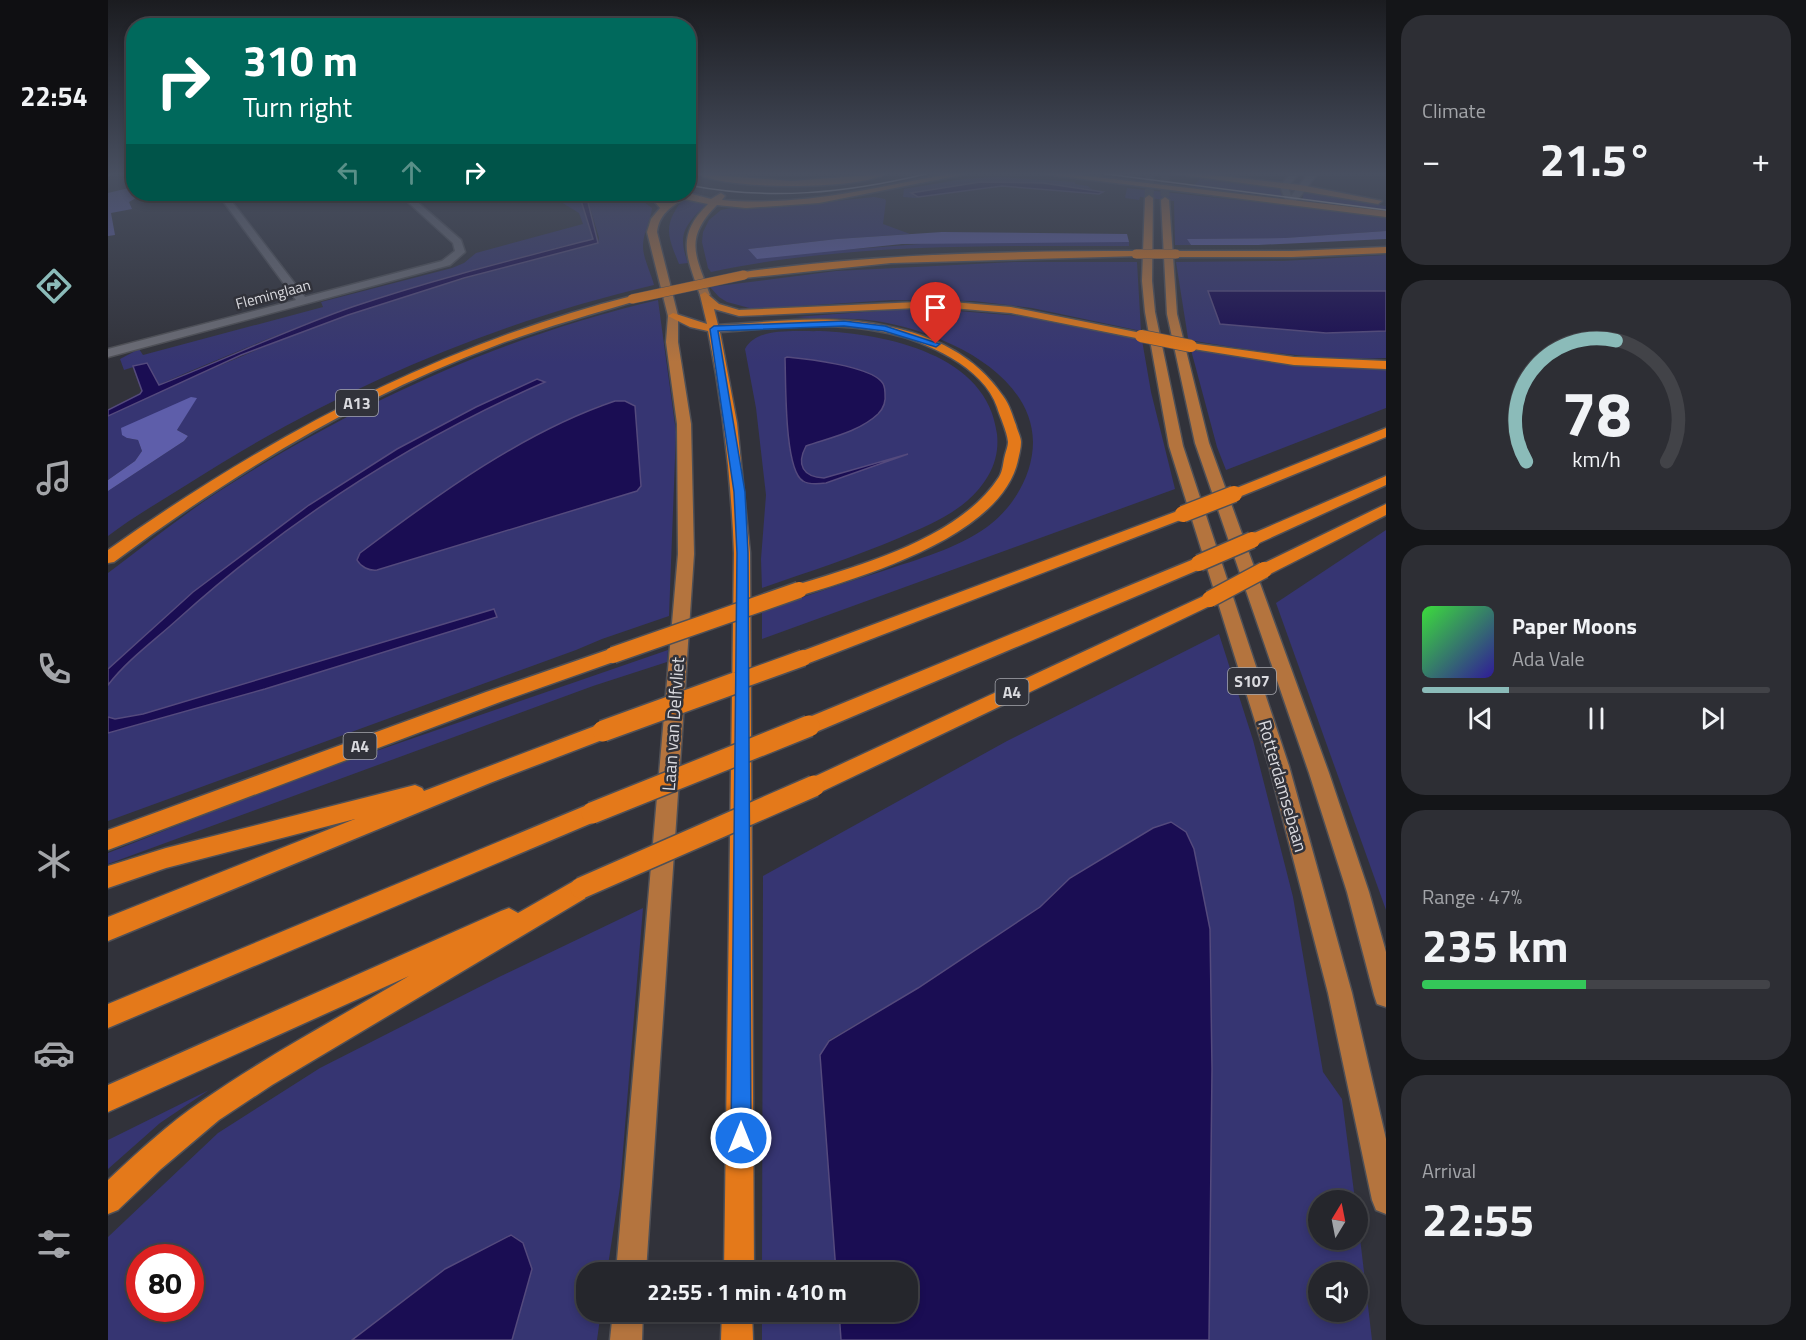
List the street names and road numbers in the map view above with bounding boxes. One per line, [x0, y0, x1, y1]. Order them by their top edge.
street label: Fleminglaan [233, 273, 313, 315]
road number: A13 [336, 390, 378, 416]
street label: Laan van Delfvliet [655, 655, 691, 792]
road number: S107 [1228, 668, 1276, 694]
road number: A4 [996, 679, 1028, 705]
street label: Rotterdamsebaan [1251, 717, 1315, 855]
road number: A4 [344, 733, 376, 759]

